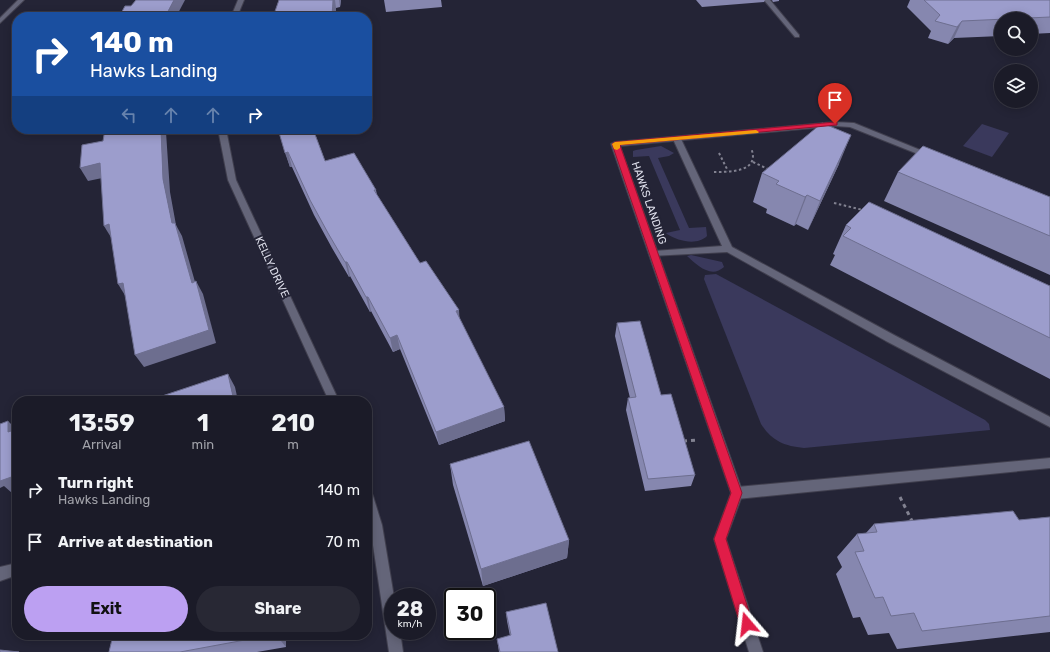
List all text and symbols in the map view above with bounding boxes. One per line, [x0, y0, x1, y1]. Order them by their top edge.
map controls [994, 12, 1038, 108]
button: search [994, 12, 1038, 56]
text: 140 m [90, 26, 174, 59]
icon: right [24, 28, 76, 80]
text: Hawks Landing [90, 60, 218, 82]
button: layers [994, 64, 1038, 108]
pin [818, 83, 852, 124]
icon: arrive [824, 89, 846, 111]
icon: left [118, 104, 140, 126]
icon: ahead [160, 104, 182, 126]
icon: ahead [202, 104, 224, 126]
icon: right [244, 104, 266, 126]
street label: HAWKS LANDING [629, 160, 669, 246]
street label: KELLY DRIVE [252, 235, 292, 300]
text: 13:59 [69, 409, 135, 437]
text: 1 [197, 409, 209, 437]
text: 210 [271, 409, 315, 437]
text: Arrival [82, 437, 121, 452]
text: min [192, 437, 214, 452]
text: m [287, 437, 299, 452]
text: Turn right [58, 474, 133, 492]
icon: right [24, 479, 46, 501]
text: 140 m [318, 481, 360, 499]
text: Hawks Landing [58, 492, 150, 507]
icon: arrive [24, 531, 46, 553]
text: Arrive at destination [58, 533, 213, 551]
text: 70 m [326, 533, 360, 551]
button: Exit [24, 586, 188, 632]
button: Share [196, 586, 360, 632]
speed limit sign: 30 [444, 588, 496, 640]
text: 28 [397, 597, 423, 621]
position arrow [726, 603, 768, 645]
text: km/h [398, 618, 422, 630]

